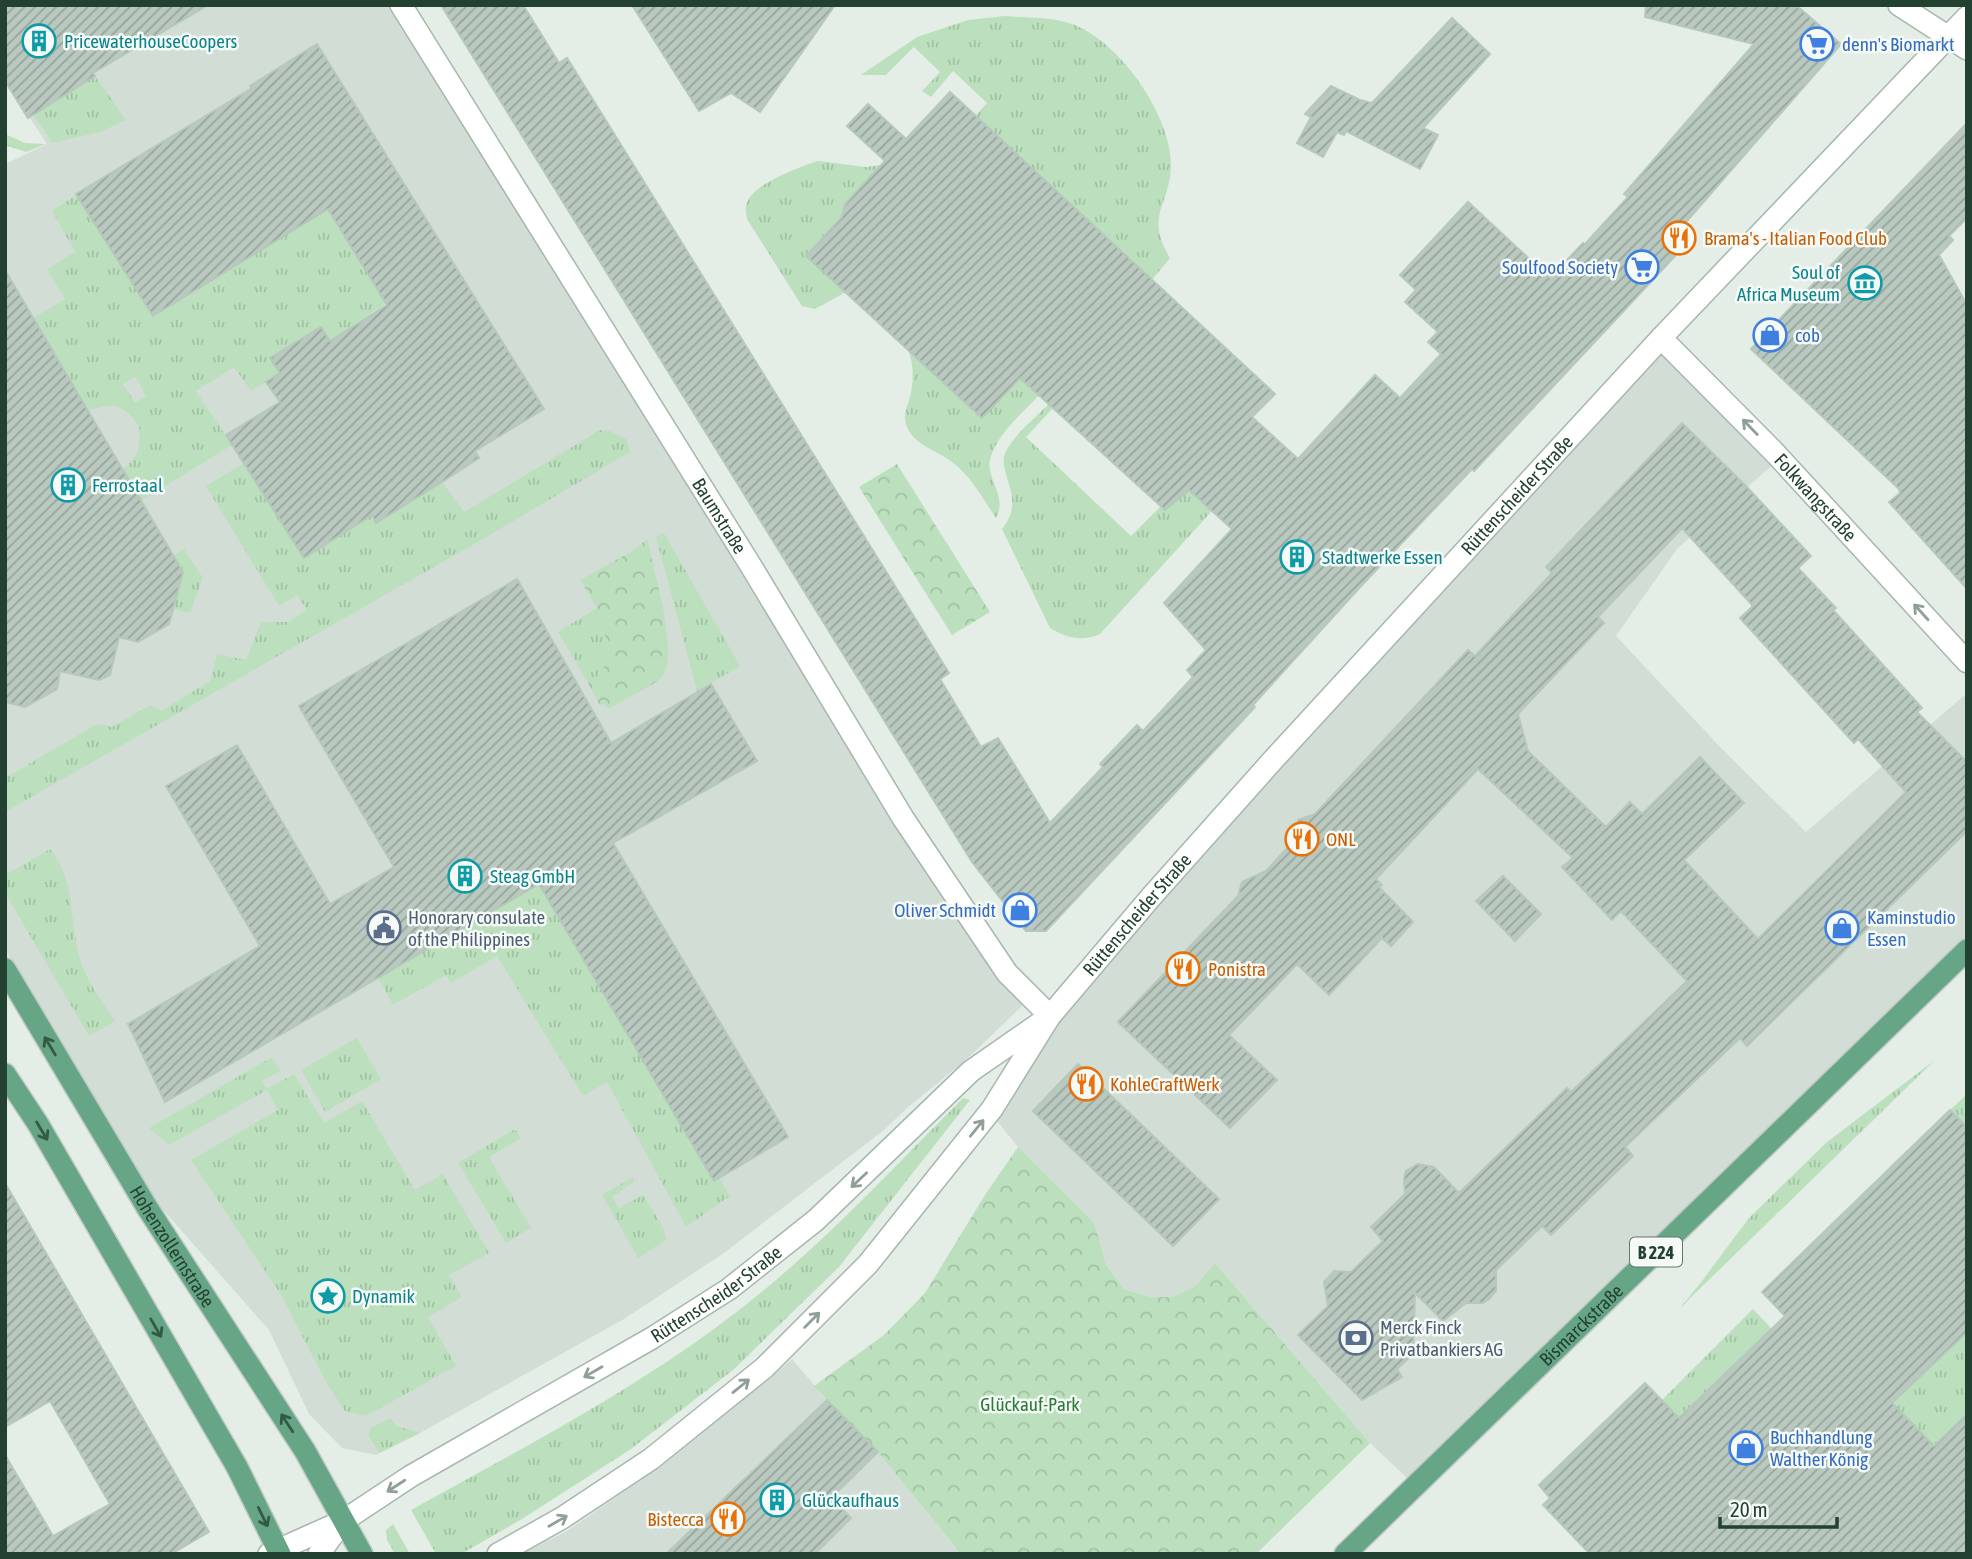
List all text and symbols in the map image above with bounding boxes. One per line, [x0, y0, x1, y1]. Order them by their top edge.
building icon: PricewaterhouseCoopers [20, 22, 58, 60]
supermarket icon: denn's Biomarkt [1798, 25, 1836, 63]
place label: PricewaterhouseCoopers [64, 30, 238, 52]
place label: denn's Biomarkt [1842, 33, 1954, 55]
restaurant icon: Brama's - Italian Food Club [1660, 219, 1698, 257]
place label: Brama's - Italian Food Club [1704, 227, 1887, 249]
supermarket icon: Soulfood Society [1623, 248, 1661, 286]
place label: Soulfood Society [1502, 256, 1618, 278]
place label: Soul of Africa Museum [1737, 261, 1840, 305]
museum icon: Soul of Africa Museum [1846, 264, 1884, 302]
shop icon: cob [1751, 316, 1789, 354]
place label: cob [1795, 324, 1820, 346]
one-way arrow [1741, 419, 1758, 436]
street label: Rüttenscheider Straße [1456, 431, 1577, 559]
street label: Folkwangstraße [1770, 449, 1861, 545]
building icon: Ferrostaal [49, 466, 87, 504]
place label: Ferrostaal [92, 474, 163, 496]
street label: Baumstraße [688, 474, 751, 557]
building icon: Stadtwerke Essen [1278, 538, 1316, 576]
place label: Stadtwerke Essen [1322, 546, 1443, 568]
one-way arrow [1913, 603, 1929, 621]
restaurant icon: ONL [1283, 820, 1321, 858]
place label: ONL [1326, 828, 1356, 850]
street label: Rüttenscheider Straße [1078, 849, 1196, 980]
building icon: Steag GmbH [446, 857, 484, 895]
place label: Steag GmbH [490, 865, 575, 887]
shop icon: Oliver Schmidt [1001, 891, 1039, 929]
place label: Oliver Schmidt [894, 899, 996, 921]
place label: Honorary consulate of the Philippines [408, 906, 545, 950]
place label: Kaminstudio Essen [1867, 906, 1956, 950]
public building icon: Honorary consulate of the Philippines [365, 909, 403, 947]
shop icon: Kaminstudio Essen [1823, 909, 1861, 947]
restaurant icon: Ponistra [1164, 950, 1202, 988]
place label: Ponistra [1208, 958, 1266, 980]
one-way arrow [43, 1036, 57, 1056]
restaurant icon: KohleCraftWerk [1067, 1065, 1105, 1103]
place label: KohleCraftWerk [1110, 1073, 1220, 1095]
one-way arrow [969, 1119, 984, 1137]
one-way arrow [35, 1120, 49, 1140]
one-way arrow [851, 1171, 868, 1188]
street label: Hohenzollernstraße [126, 1182, 220, 1311]
road number: B 224 [1630, 1238, 1682, 1266]
street label: Rüttenscheider Straße [647, 1241, 786, 1347]
place icon: Dynamik [309, 1277, 347, 1315]
street label: Bismarckstraße [1535, 1279, 1627, 1370]
place label: Dynamik [352, 1285, 416, 1307]
one-way arrow [804, 1312, 821, 1329]
place label: Merck Finck Privatbankiers AG [1380, 1316, 1503, 1360]
one-way arrow [150, 1317, 164, 1337]
bank icon: Merck Finck Privatbankiers AG [1337, 1319, 1375, 1357]
one-way arrow [583, 1366, 604, 1379]
one-way arrow [732, 1379, 750, 1394]
park label: Glückauf-Park [980, 1393, 1080, 1415]
one-way arrow [280, 1414, 294, 1434]
place label: Buchhandlung Walther König [1770, 1426, 1873, 1470]
shop icon: Buchhandlung Walther König [1727, 1429, 1765, 1467]
one-way arrow [387, 1479, 407, 1493]
building icon: Glückaufhaus [758, 1481, 796, 1519]
scale bar [1720, 1486, 1837, 1530]
place label: Glückaufhaus [802, 1489, 899, 1511]
text: 20 m [1730, 1497, 1768, 1521]
restaurant icon: Bistecca [709, 1500, 747, 1538]
one-way arrow [256, 1506, 270, 1527]
place label: Bistecca [647, 1508, 704, 1530]
one-way arrow [548, 1513, 568, 1527]

